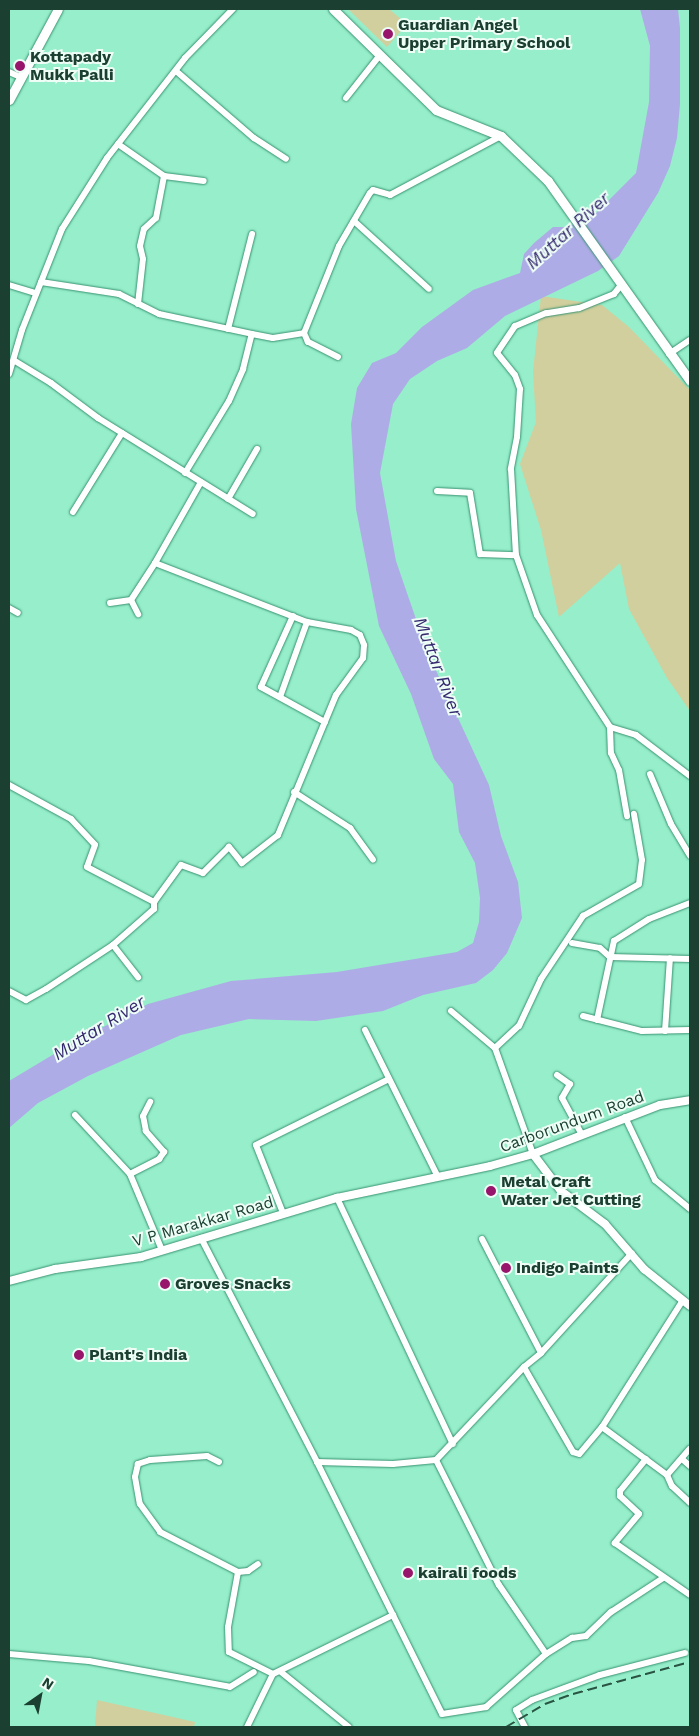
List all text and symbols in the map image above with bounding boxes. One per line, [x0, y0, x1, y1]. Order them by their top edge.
place label: Guardian Angel Upper Primary School [398, 15, 571, 53]
marker: Guardian Angel Upper Primary School [382, 28, 394, 40]
place label: Kottapady Mukk Palli [30, 47, 114, 85]
marker: Kottapady Mukk Palli [14, 60, 26, 72]
water label: Muttar River [522, 188, 614, 274]
water label: Muttar River [409, 614, 467, 720]
water label: Muttar River [48, 991, 150, 1065]
street label: Carborundum Road [497, 1087, 647, 1157]
place label: Metal Craft Water Jet Cutting [501, 1172, 641, 1210]
marker: Metal Craft Water Jet Cutting [485, 1185, 497, 1197]
street label: V P Marakkar Road [130, 1192, 276, 1252]
place label: Indigo Paints [516, 1258, 619, 1278]
marker: Indigo Paints [500, 1262, 512, 1274]
place label: Groves Snacks [175, 1274, 291, 1294]
marker: Groves Snacks [159, 1278, 171, 1290]
place label: Plant's India [89, 1345, 187, 1365]
marker: Plant's India [73, 1349, 85, 1361]
place label: kairali foods [418, 1563, 517, 1583]
marker: kairali foods [402, 1567, 414, 1579]
north arrow [15, 1671, 65, 1721]
text: N [39, 1674, 57, 1693]

